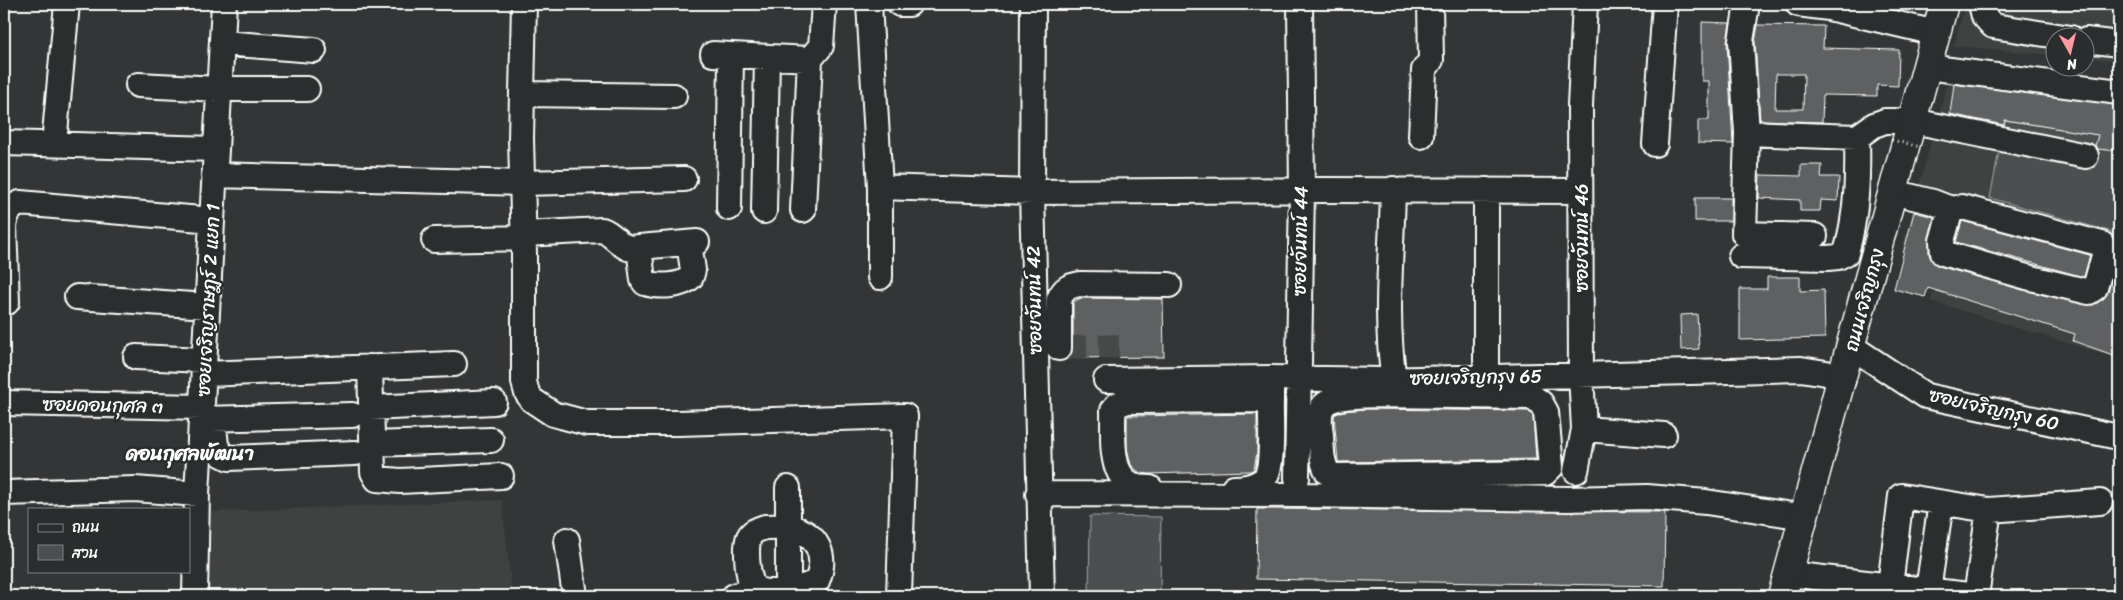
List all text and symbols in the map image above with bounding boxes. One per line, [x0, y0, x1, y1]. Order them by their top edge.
north arrow [2046, 28, 2096, 78]
text: N [2065, 51, 2079, 77]
street label: ซอยจันทน์ 46 [1565, 184, 1598, 292]
street label: ซอยจันทน์ 44 [1283, 186, 1317, 296]
street label: ซอยเจริญราษฎร์ 2 แยก 1 [186, 203, 230, 397]
street label: ถนนเจริญกรุง [1834, 244, 1894, 355]
street label: ซอยจันทน์ 42 [1017, 245, 1051, 355]
street label: ซอยเจริญกรุง 65 [1410, 359, 1543, 395]
street label: ซอยเจริญกรุง 60 [1926, 378, 2062, 440]
street label: ซอยดอนกุศล ๓ [42, 387, 164, 423]
district label: ดอนกุศลพัฒนา [125, 436, 254, 471]
legend [28, 508, 190, 572]
text: ถนน [72, 514, 100, 540]
text: สวน [71, 540, 98, 566]

